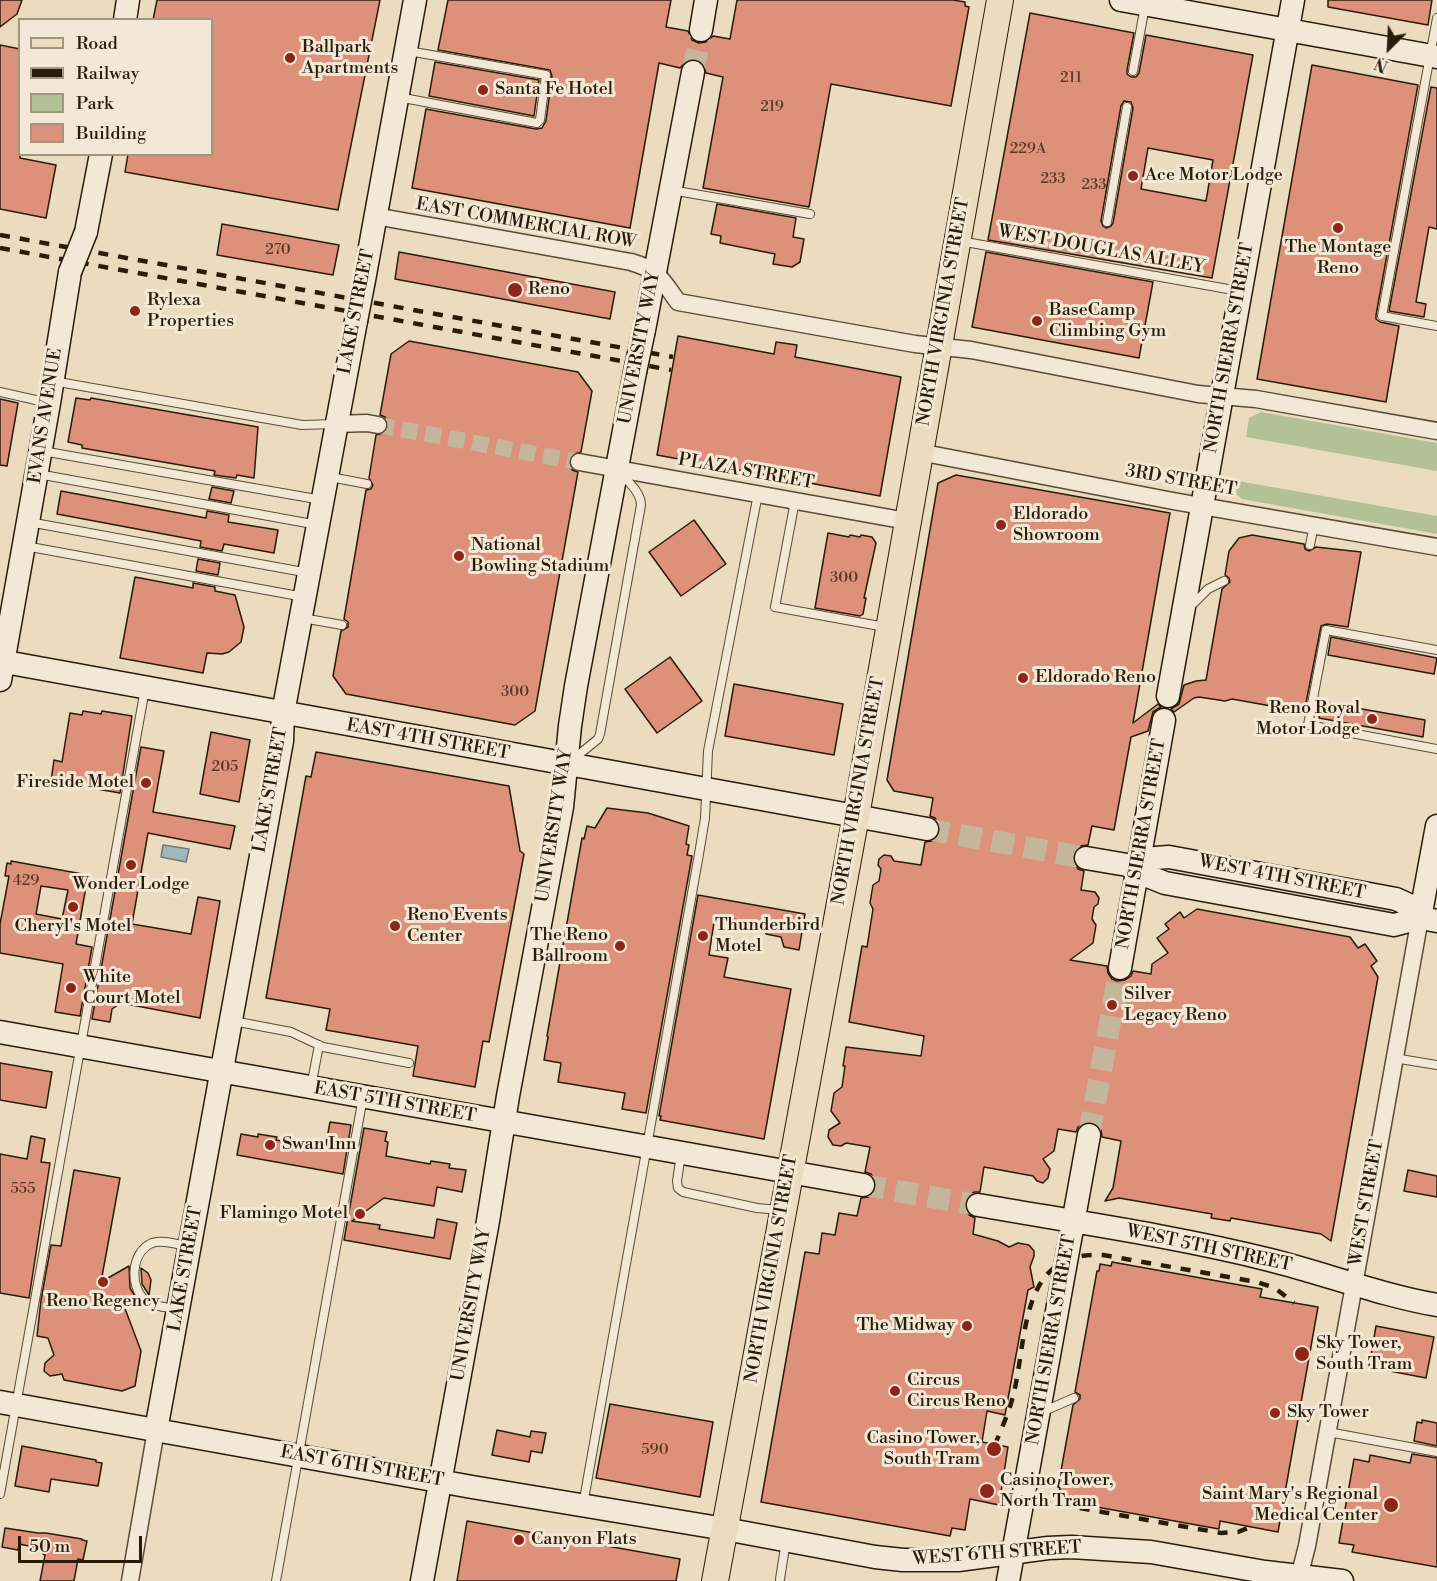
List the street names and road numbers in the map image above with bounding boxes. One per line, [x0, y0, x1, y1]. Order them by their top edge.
street label: EAST COMMERCIAL ROW [414, 194, 638, 254]
street label: NORTH VIRGINIA STREET [913, 196, 975, 428]
street label: WEST DOUGLAS ALLEY [996, 221, 1206, 279]
street label: NORTH SIERRA STREET [1201, 241, 1259, 455]
street label: LAKE STREET [334, 248, 380, 376]
street label: UNIVERSITY WAY [615, 270, 665, 426]
street label: EVANS AVENUE [25, 347, 67, 485]
street label: PLAZA STREET [676, 449, 816, 495]
street label: 3RD STREET [1124, 461, 1238, 501]
street label: NORTH VIRGINIA STREET [828, 675, 890, 907]
street label: EAST 4TH STREET [345, 715, 511, 765]
street label: LAKE STREET [249, 726, 293, 854]
street label: NORTH SIERRA STREET [1113, 737, 1171, 951]
street label: UNIVERSITY WAY [532, 748, 578, 904]
street label: WEST 4TH STREET [1197, 851, 1367, 905]
street label: EAST 5TH STREET [312, 1078, 478, 1128]
street label: WEST STREET [1345, 1138, 1389, 1268]
street label: NORTH VIRGINIA STREET [741, 1153, 803, 1385]
street label: LAKE STREET [164, 1205, 208, 1333]
street label: WEST 5TH STREET [1124, 1221, 1294, 1277]
street label: UNIVERSITY WAY [448, 1227, 496, 1383]
street label: NORTH SIERRA STREET [1023, 1233, 1081, 1447]
street label: EAST 6TH STREET [279, 1442, 445, 1492]
street label: WEST 6TH STREET [912, 1537, 1082, 1571]

